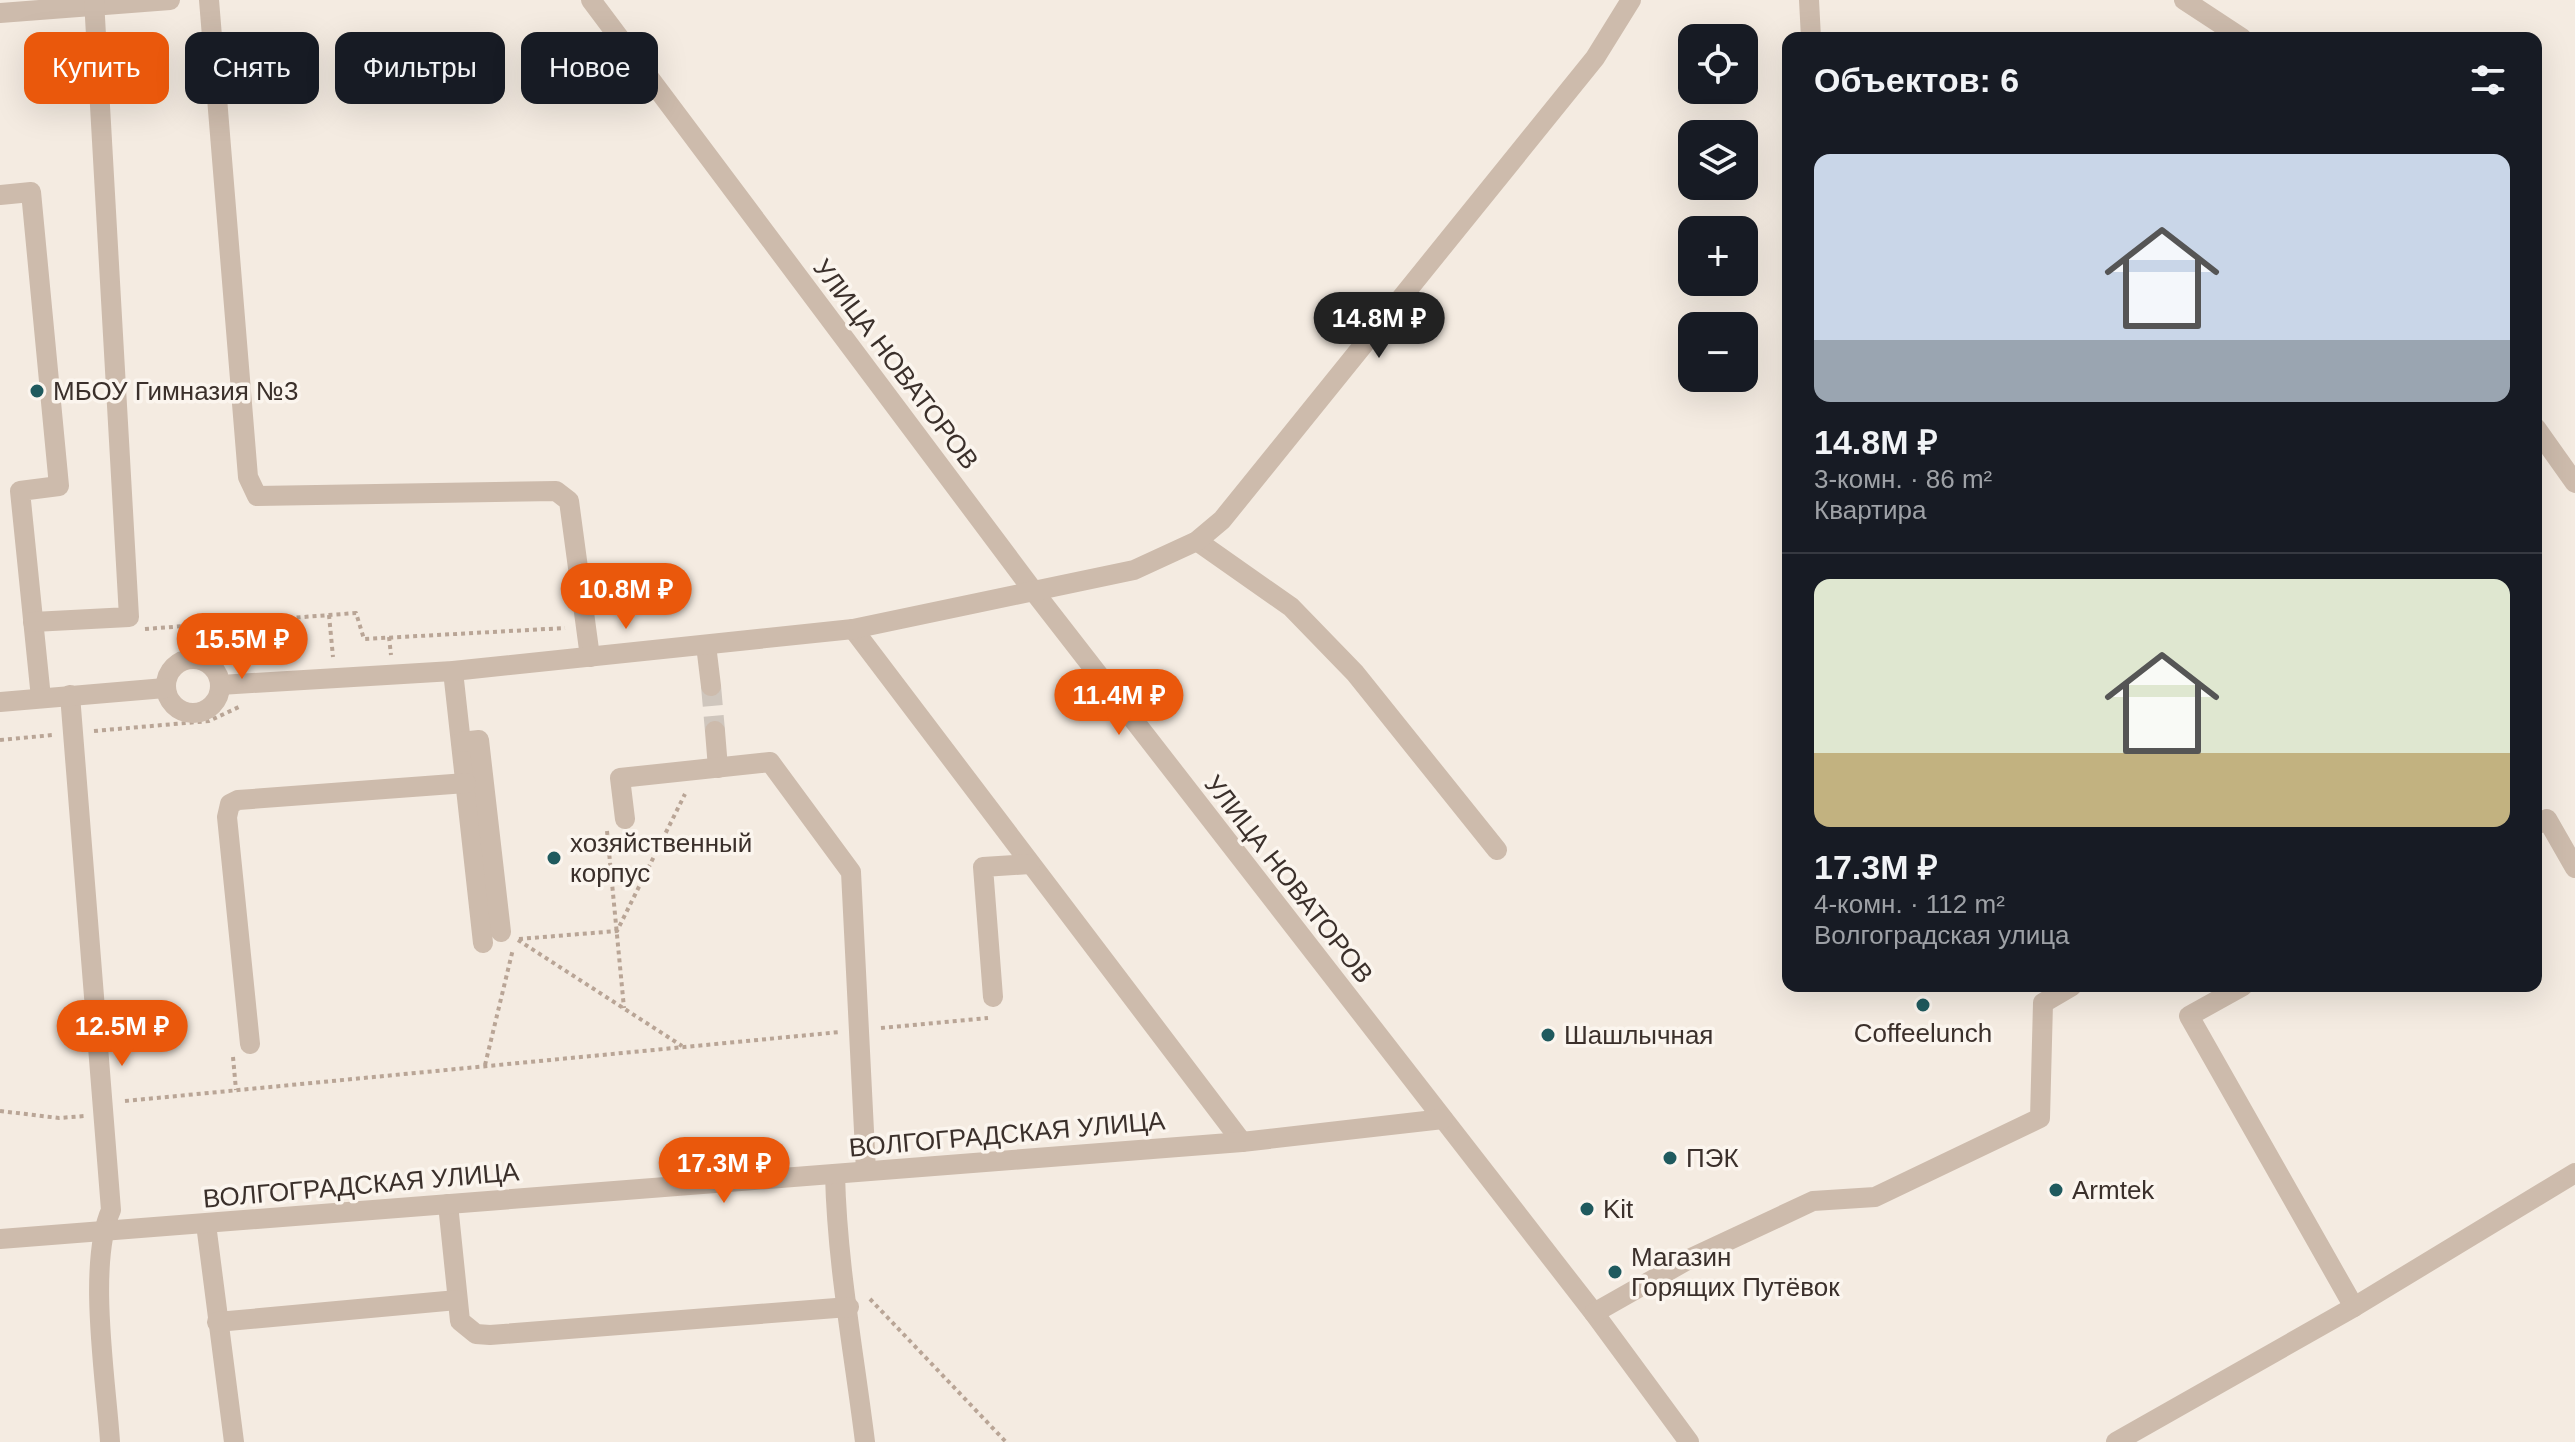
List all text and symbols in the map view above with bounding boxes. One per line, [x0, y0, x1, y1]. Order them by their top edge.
map controls [1678, 24, 1758, 392]
button: locate [1678, 24, 1758, 104]
chip: Купить [24, 32, 169, 104]
chip: Снять [185, 32, 319, 104]
chip: Фильтры [335, 32, 505, 104]
chip: Новое [521, 32, 658, 104]
icon: filters [2466, 58, 2510, 102]
text: Объектов: 6 [1814, 61, 2019, 99]
button: layers [1678, 120, 1758, 200]
icon: home [2090, 206, 2234, 350]
button: + [1678, 216, 1758, 296]
street label: УЛИЦА НОВАТОРОВ [807, 253, 985, 475]
pin: 14.8M ₽ [1305, 292, 1453, 360]
text: 14.8M ₽ [1332, 303, 1426, 333]
button: − [1678, 312, 1758, 392]
place label: МБОУ Гимназия №3 [53, 376, 298, 406]
marker: МБОУ Гимназия №3 [28, 382, 46, 400]
text: 14.8M ₽ [1814, 423, 1938, 461]
text: 3-комн. · 86 m² [1814, 464, 1992, 494]
text: Квартира [1814, 495, 1926, 525]
pin: 10.8M ₽ [552, 563, 700, 631]
text: 10.8M ₽ [579, 574, 673, 604]
pin: 15.5M ₽ [168, 613, 316, 681]
text: 15.5M ₽ [195, 624, 289, 654]
icon: home [2090, 631, 2234, 775]
pin: 11.4M ₽ [1045, 669, 1193, 737]
text: 11.4M ₽ [1072, 680, 1166, 710]
street label: УЛИЦА НОВАТОРОВ [1199, 769, 1379, 989]
place label: хозяйственный корпус [570, 828, 752, 888]
text: 17.3M ₽ [1814, 848, 1938, 886]
marker: хозяйственный корпус [545, 849, 563, 867]
text: 4-комн. · 112 m² [1814, 889, 2005, 919]
text: Волгоградская улица [1814, 920, 2070, 950]
marker: Coffeelunch [1914, 996, 1932, 1014]
pin: 12.5M ₽ [48, 1000, 196, 1068]
text: 12.5M ₽ [75, 1011, 169, 1041]
place label: Coffeelunch [1854, 1018, 1992, 1048]
place label: Шашлычная [1564, 1020, 1713, 1050]
marker: Шашлычная [1539, 1026, 1557, 1044]
street label: ВОЛГОГРАДСКАЯ УЛИЦА [848, 1105, 1167, 1163]
pin: 17.3M ₽ [650, 1137, 798, 1205]
place label: ПЭК [1686, 1143, 1739, 1173]
text: 17.3M ₽ [677, 1148, 771, 1178]
marker: ПЭК [1661, 1149, 1679, 1167]
street label: ВОЛГОГРАДСКАЯ УЛИЦА [202, 1156, 521, 1214]
place label: Armtek [2072, 1175, 2155, 1205]
marker: Armtek [2047, 1181, 2065, 1199]
place label: Kit [1603, 1194, 1634, 1224]
marker: Kit [1578, 1200, 1596, 1218]
place label: Магазин Горящих Путёвок [1631, 1242, 1840, 1302]
marker: Магазин Горящих Путёвок [1606, 1263, 1624, 1281]

